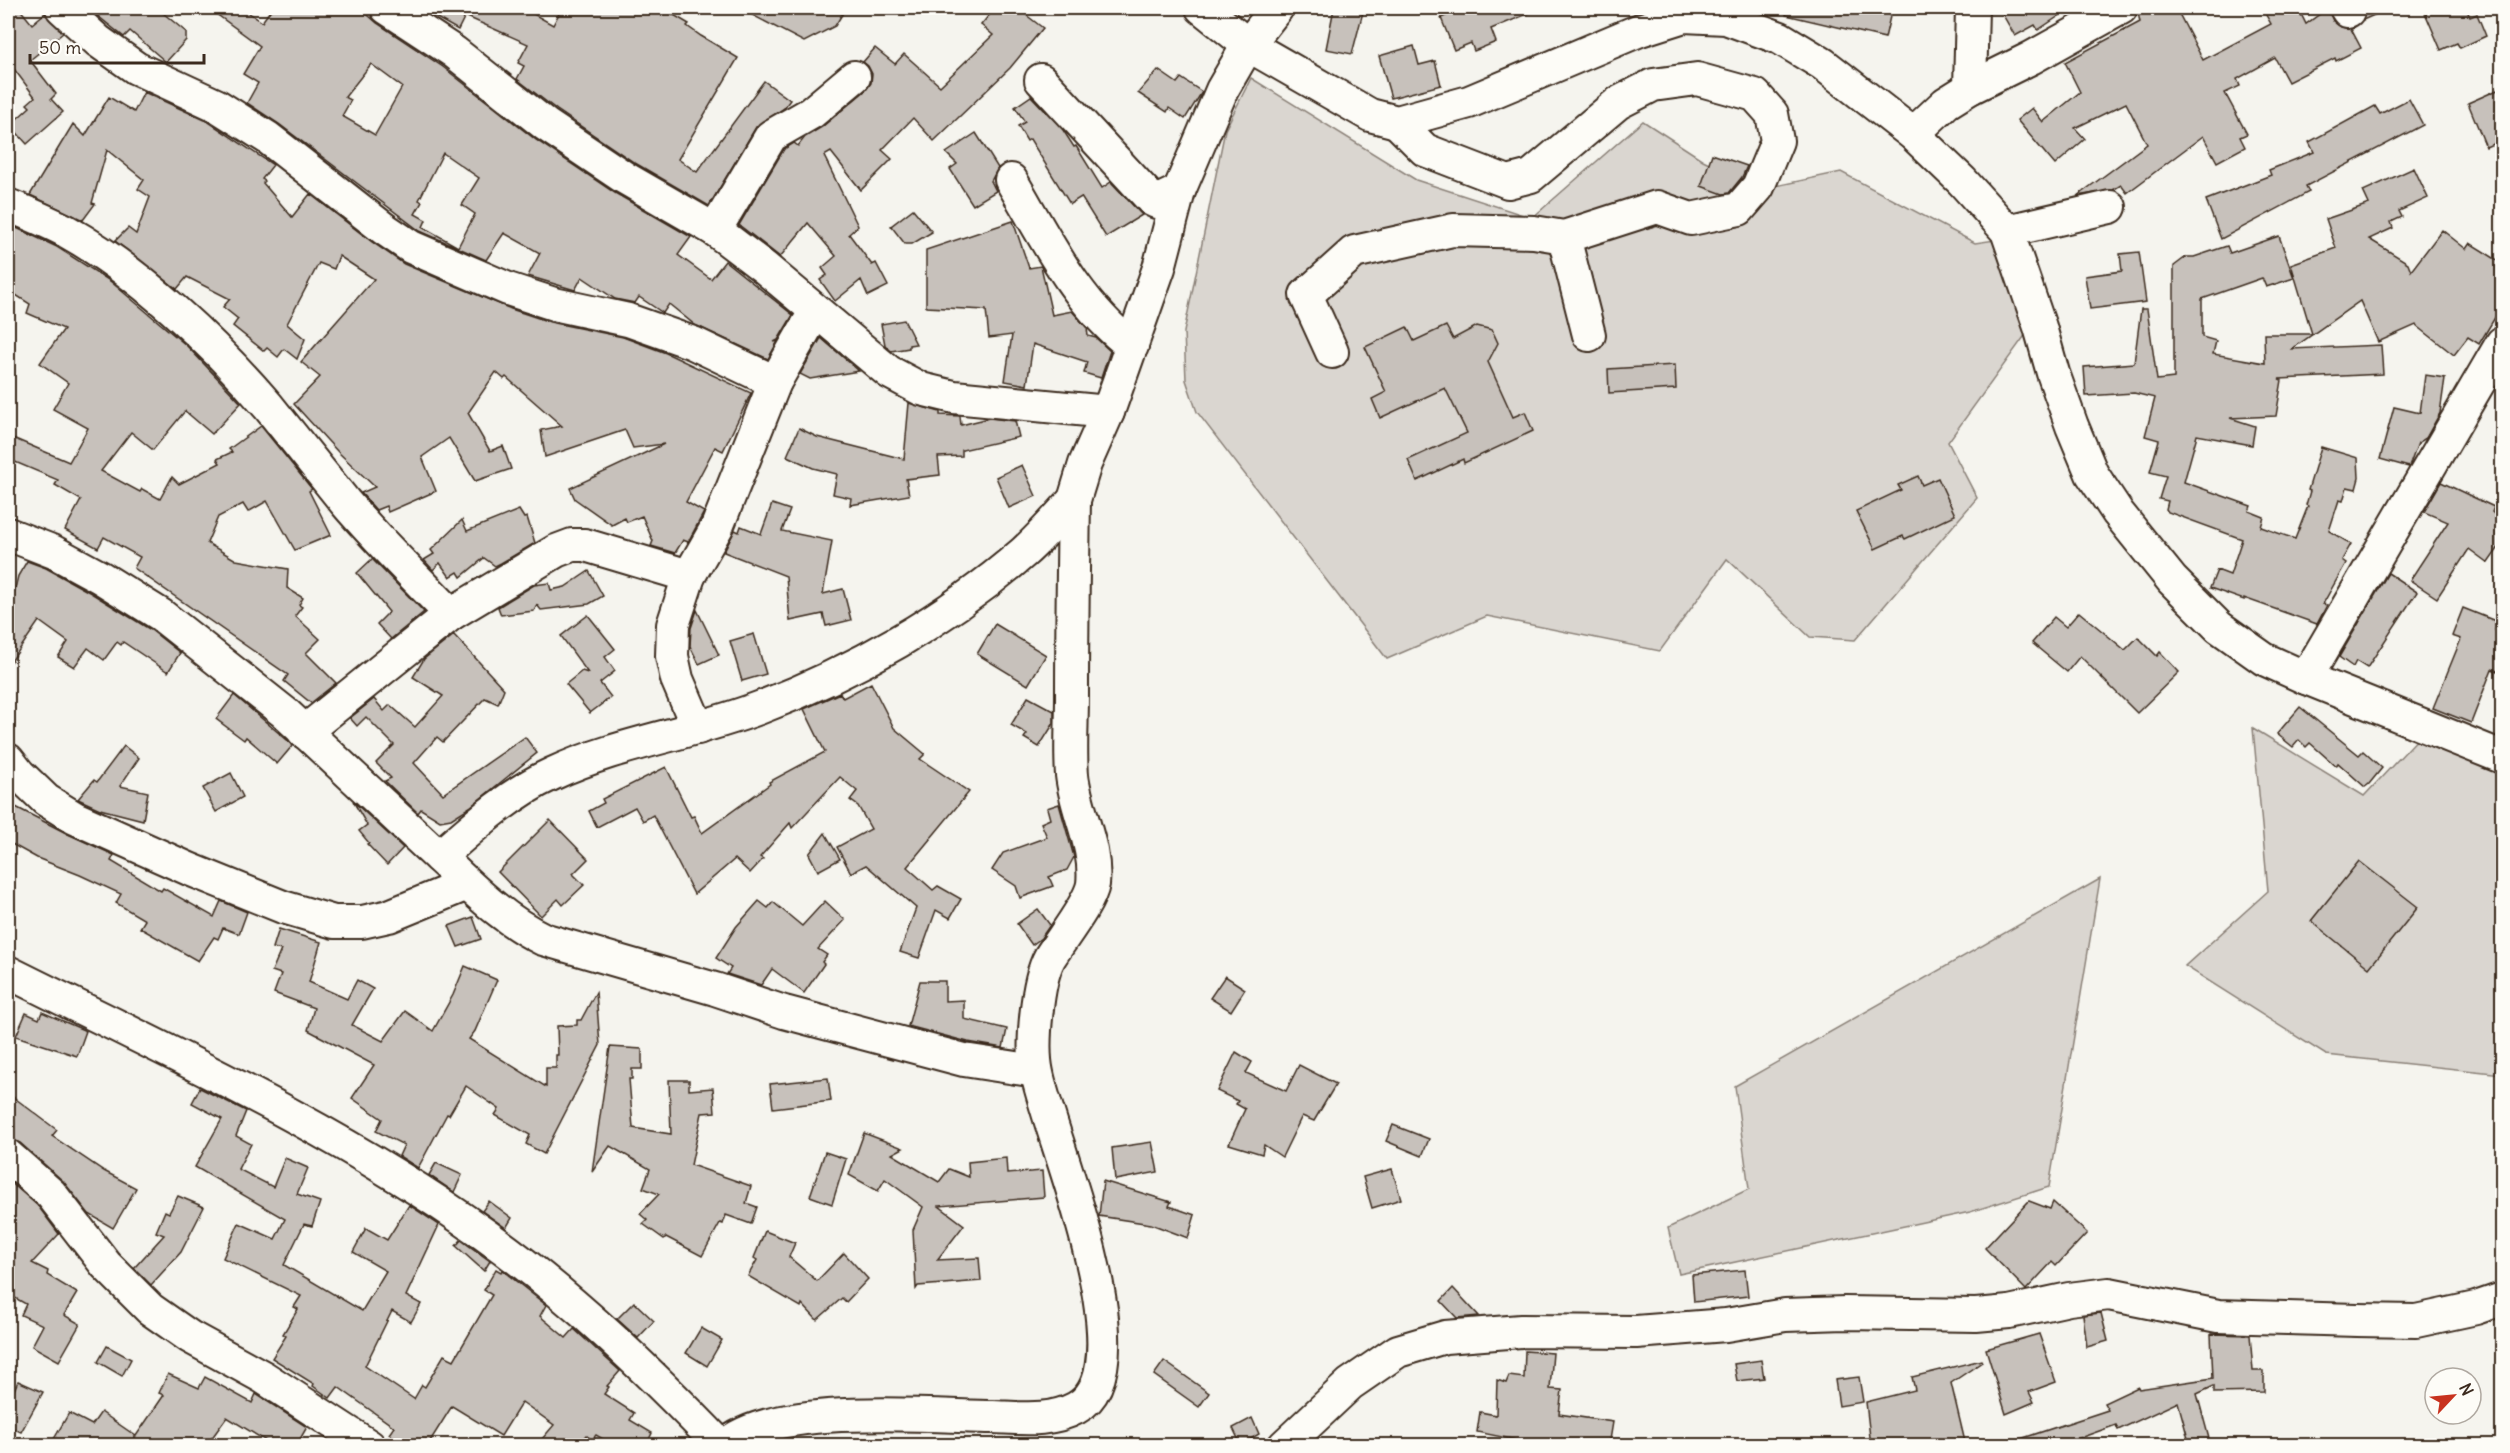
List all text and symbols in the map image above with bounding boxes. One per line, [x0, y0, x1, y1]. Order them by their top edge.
scale bar [30, 27, 204, 65]
text: 50 m [39, 36, 81, 59]
north arrow [2423, 1366, 2483, 1426]
text: N [2455, 1380, 2478, 1399]

